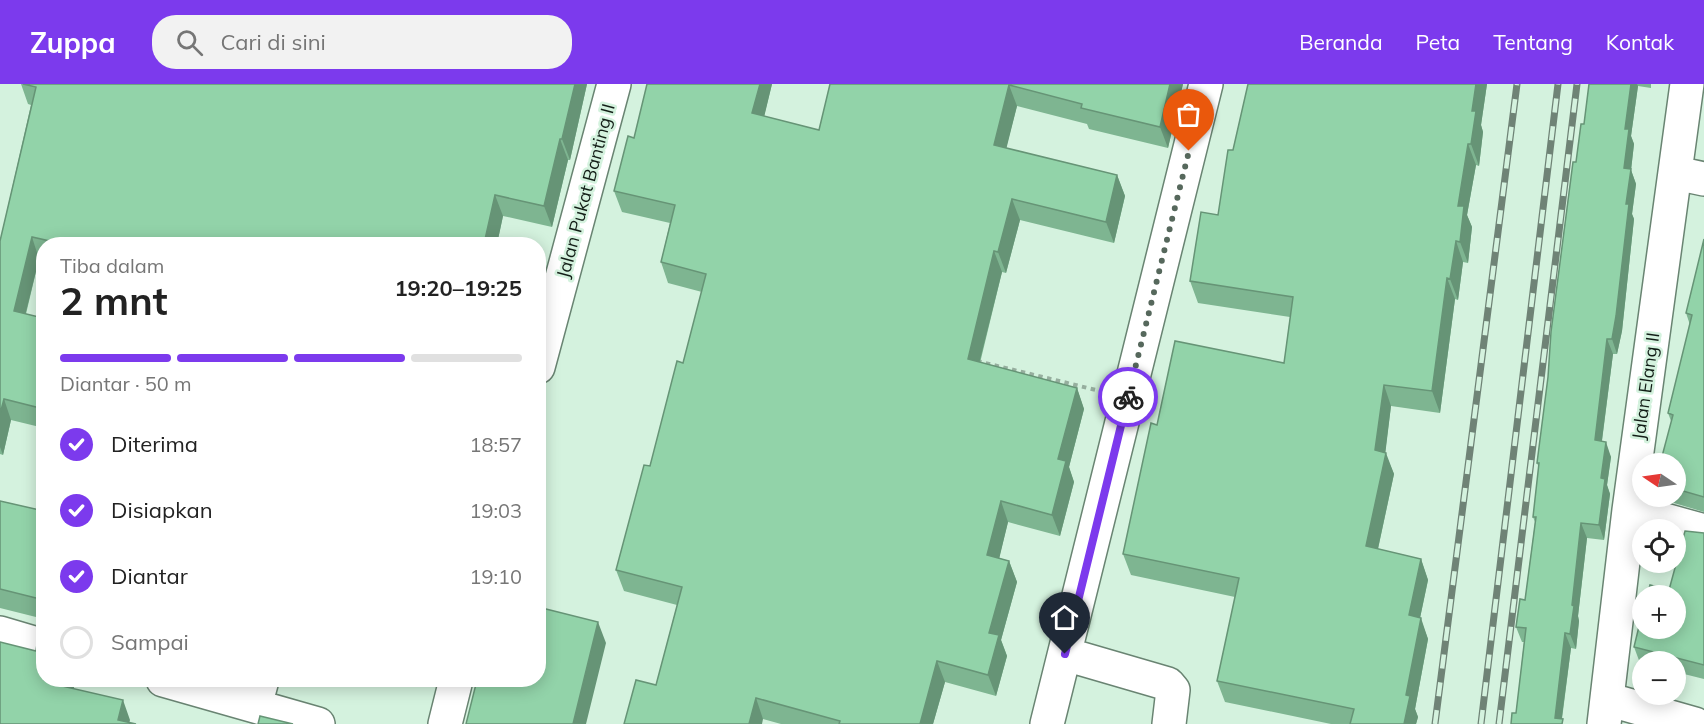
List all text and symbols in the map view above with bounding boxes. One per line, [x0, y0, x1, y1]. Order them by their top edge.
search box [152, 15, 572, 69]
text: Zuppa [30, 25, 116, 60]
icon: search [173, 26, 206, 59]
text: Cari di sini [221, 28, 326, 56]
text: Beranda [1299, 29, 1383, 55]
text: Peta [1416, 29, 1460, 55]
text: Tentang [1493, 29, 1573, 55]
text: Kontak [1606, 29, 1674, 55]
pin [1163, 89, 1214, 151]
icon: bag [1172, 98, 1205, 131]
street label: Jalan Pukat Banting II [551, 101, 620, 281]
text: Tiba dalam [60, 253, 164, 278]
text: 19:20–19:25 [394, 274, 522, 302]
text: 2 mnt [60, 276, 167, 325]
street label: Jalan Elang II [1627, 331, 1664, 441]
courier [1098, 367, 1158, 427]
text: Diantar · 50 m [60, 371, 192, 396]
icon: bike [1112, 381, 1145, 414]
icon: check [60, 428, 93, 461]
text: Diterima [111, 430, 198, 458]
text: 18:57 [469, 432, 522, 457]
north arrow [1632, 453, 1686, 507]
map controls [1632, 453, 1686, 705]
icon: check [60, 494, 93, 527]
text: Disiapkan [111, 496, 213, 524]
text: 19:03 [469, 498, 522, 523]
button: locate [1632, 519, 1686, 573]
icon: check [60, 560, 93, 593]
text: Diantar [111, 562, 188, 590]
text: 19:10 [469, 564, 522, 589]
button: + [1632, 585, 1686, 639]
pin [1039, 592, 1090, 654]
icon: home [1048, 601, 1081, 634]
text: Sampai [111, 628, 189, 656]
button: − [1632, 651, 1686, 705]

